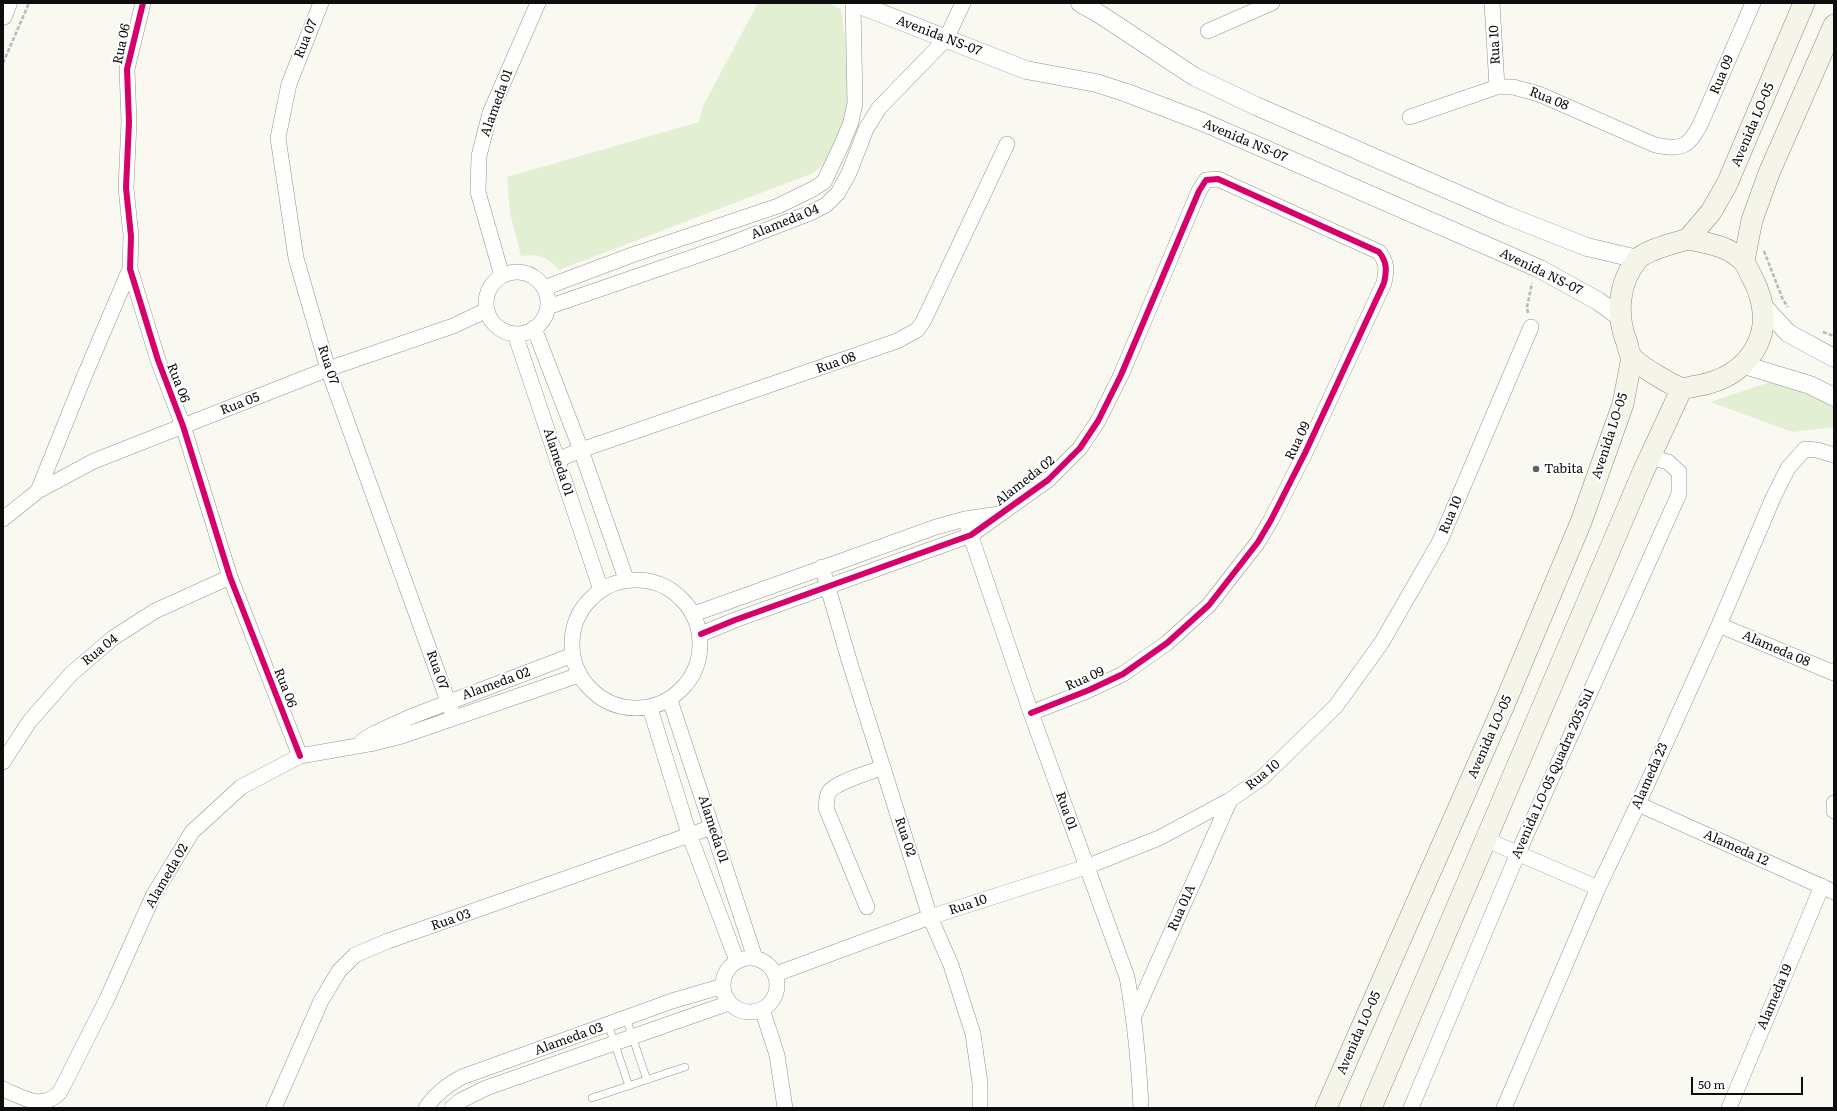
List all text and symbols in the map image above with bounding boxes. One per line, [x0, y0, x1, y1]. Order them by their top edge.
street label: Avenida NS-07 [894, 13, 984, 59]
street label: Rua 07 [291, 17, 321, 61]
street label: Rua 06 [110, 22, 134, 66]
street label: Rua 10 [1486, 25, 1504, 65]
street label: Rua 09 [1707, 53, 1737, 97]
street label: Alameda 01 [478, 67, 516, 139]
street label: Avenida LO-05 [1728, 81, 1778, 169]
street label: Rua 08 [1527, 84, 1571, 114]
street label: Avenida NS-07 [1200, 116, 1290, 166]
street label: Alameda 04 [749, 201, 821, 243]
street label: Avenida NS-07 [1497, 245, 1585, 299]
street label: Rua 07 [314, 343, 342, 387]
street label: Rua 08 [814, 349, 858, 377]
street label: Rua 06 [163, 361, 193, 405]
street label: Rua 05 [218, 389, 262, 419]
street label: Avenida LO-05 [1589, 391, 1631, 481]
street label: Rua 09 [1282, 419, 1314, 463]
street label: Alameda 01 [540, 426, 576, 498]
street label: Alameda 02 [992, 453, 1058, 509]
place label: Tabita [1544, 461, 1583, 477]
marker: Tabita [1531, 464, 1541, 474]
street label: Rua 10 [1436, 494, 1466, 536]
street label: Alameda 08 [1740, 628, 1812, 670]
street label: Rua 04 [79, 631, 121, 669]
street label: Rua 07 [423, 648, 451, 692]
street label: Alameda 02 [460, 664, 532, 704]
street label: Rua 09 [1063, 664, 1107, 694]
street label: Rua 06 [270, 666, 300, 710]
street label: Avenida LO-05 Quadra 205 Sul [1508, 687, 1598, 861]
street label: Avenida LO-05 [1465, 693, 1515, 781]
street label: Alameda 23 [1628, 740, 1672, 812]
street label: Rua 10 [1243, 757, 1283, 793]
street label: Rua 01 [1052, 790, 1080, 832]
street label: Alameda 01 [695, 793, 731, 865]
street label: Rua 02 [891, 815, 919, 859]
street label: Alameda 12 [1701, 827, 1771, 869]
street label: Alameda 02 [142, 841, 192, 911]
street label: Rua 01A [1165, 882, 1199, 934]
street label: Rua 10 [947, 891, 989, 919]
street label: Rua 03 [429, 906, 473, 934]
street label: Alameda 19 [1754, 962, 1796, 1032]
street label: Avenida LO-05 [1334, 989, 1384, 1077]
street label: Alameda 03 [533, 1019, 605, 1059]
scale bar [1693, 1069, 1805, 1095]
text: 50 m [1698, 1075, 1725, 1093]

